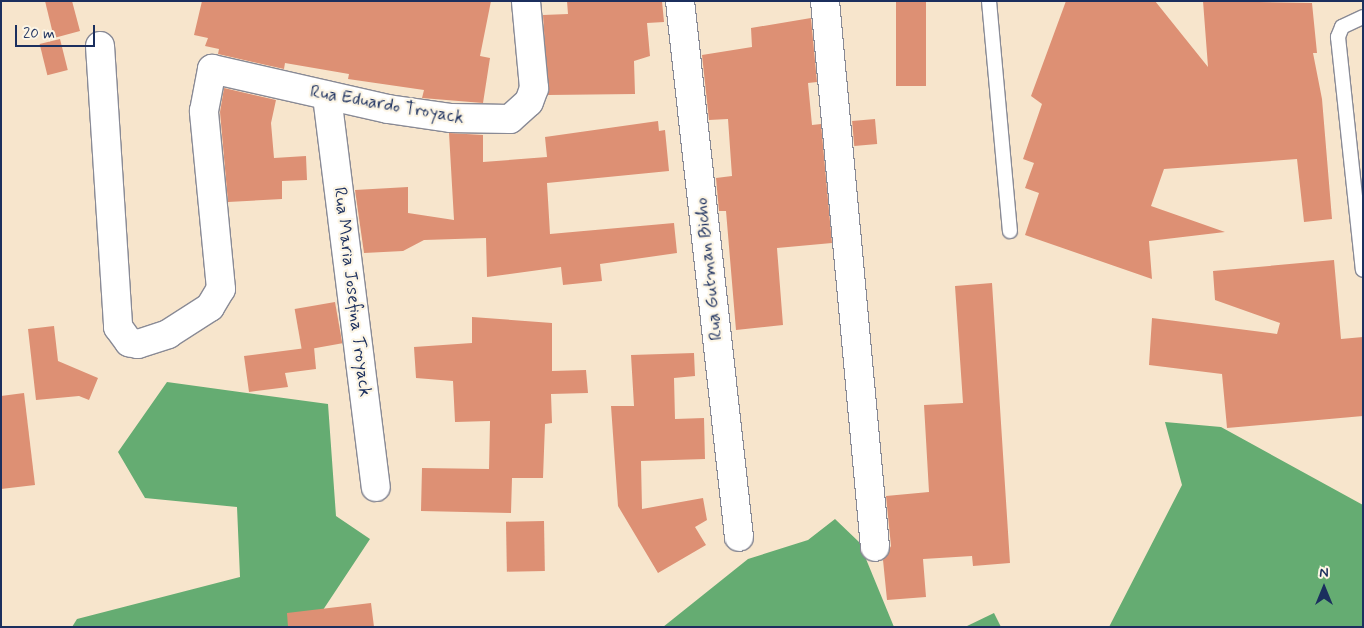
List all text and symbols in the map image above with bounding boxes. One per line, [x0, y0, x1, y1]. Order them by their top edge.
scale bar [18, 15, 98, 47]
text: 20 m [23, 24, 55, 44]
street label: Rua Eduardo Troyack [308, 81, 466, 129]
street label: Rua Maria Josefina Troyack [328, 187, 376, 397]
street label: Rua Gutman Bicho [691, 198, 727, 340]
north arrow [1299, 563, 1349, 613]
text: N [1319, 564, 1329, 582]

